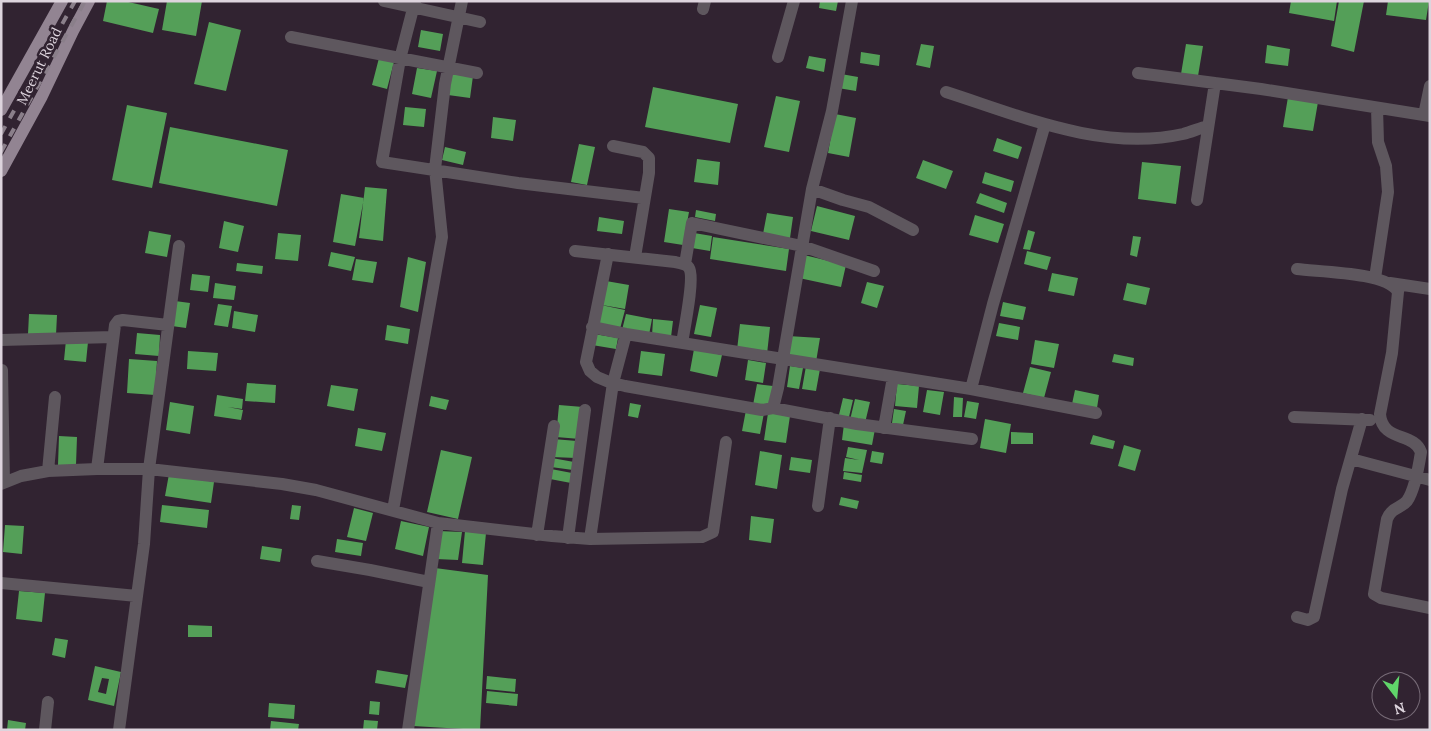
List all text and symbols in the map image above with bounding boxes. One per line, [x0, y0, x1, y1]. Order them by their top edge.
street label: Meerut Road [13, 24, 65, 108]
north arrow [1371, 671, 1421, 721]
text: N [1392, 698, 1407, 719]

